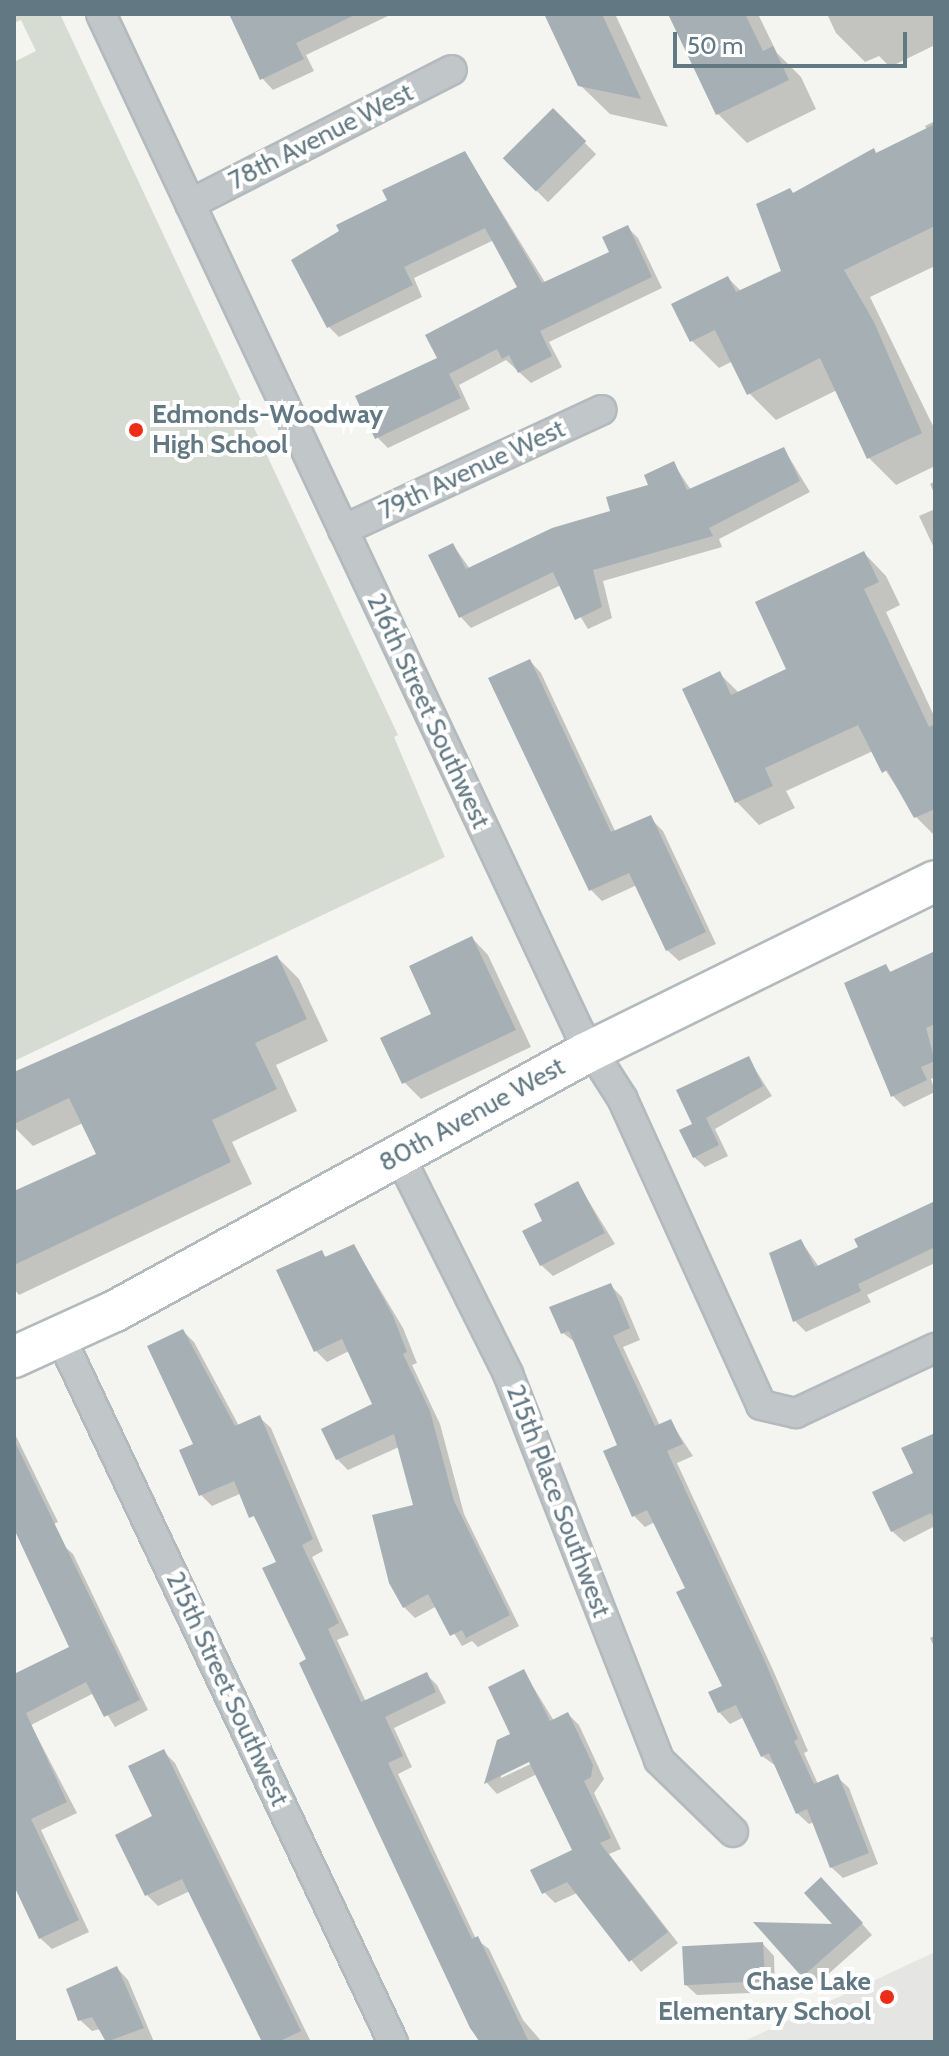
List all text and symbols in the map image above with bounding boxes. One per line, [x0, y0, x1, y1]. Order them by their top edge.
scale bar [677, 16, 911, 66]
text: 50 m [687, 31, 743, 60]
street label: 78th Avenue West [224, 77, 418, 197]
place label: Edmonds-Woodway High School [152, 399, 383, 460]
street label: 79th Avenue West [374, 413, 570, 527]
marker: Edmonds-Woodway High School [127, 421, 145, 439]
street label: 216th Street Southwest [360, 589, 496, 833]
street label: 80th Avenue West [374, 1051, 570, 1179]
street label: 215th Place Southwest [499, 1380, 617, 1622]
street label: 215th Street Southwest [159, 1567, 295, 1811]
place label: Chase Lake Elementary School [658, 1966, 871, 2028]
marker: Chase Lake Elementary School [878, 1988, 896, 2006]

